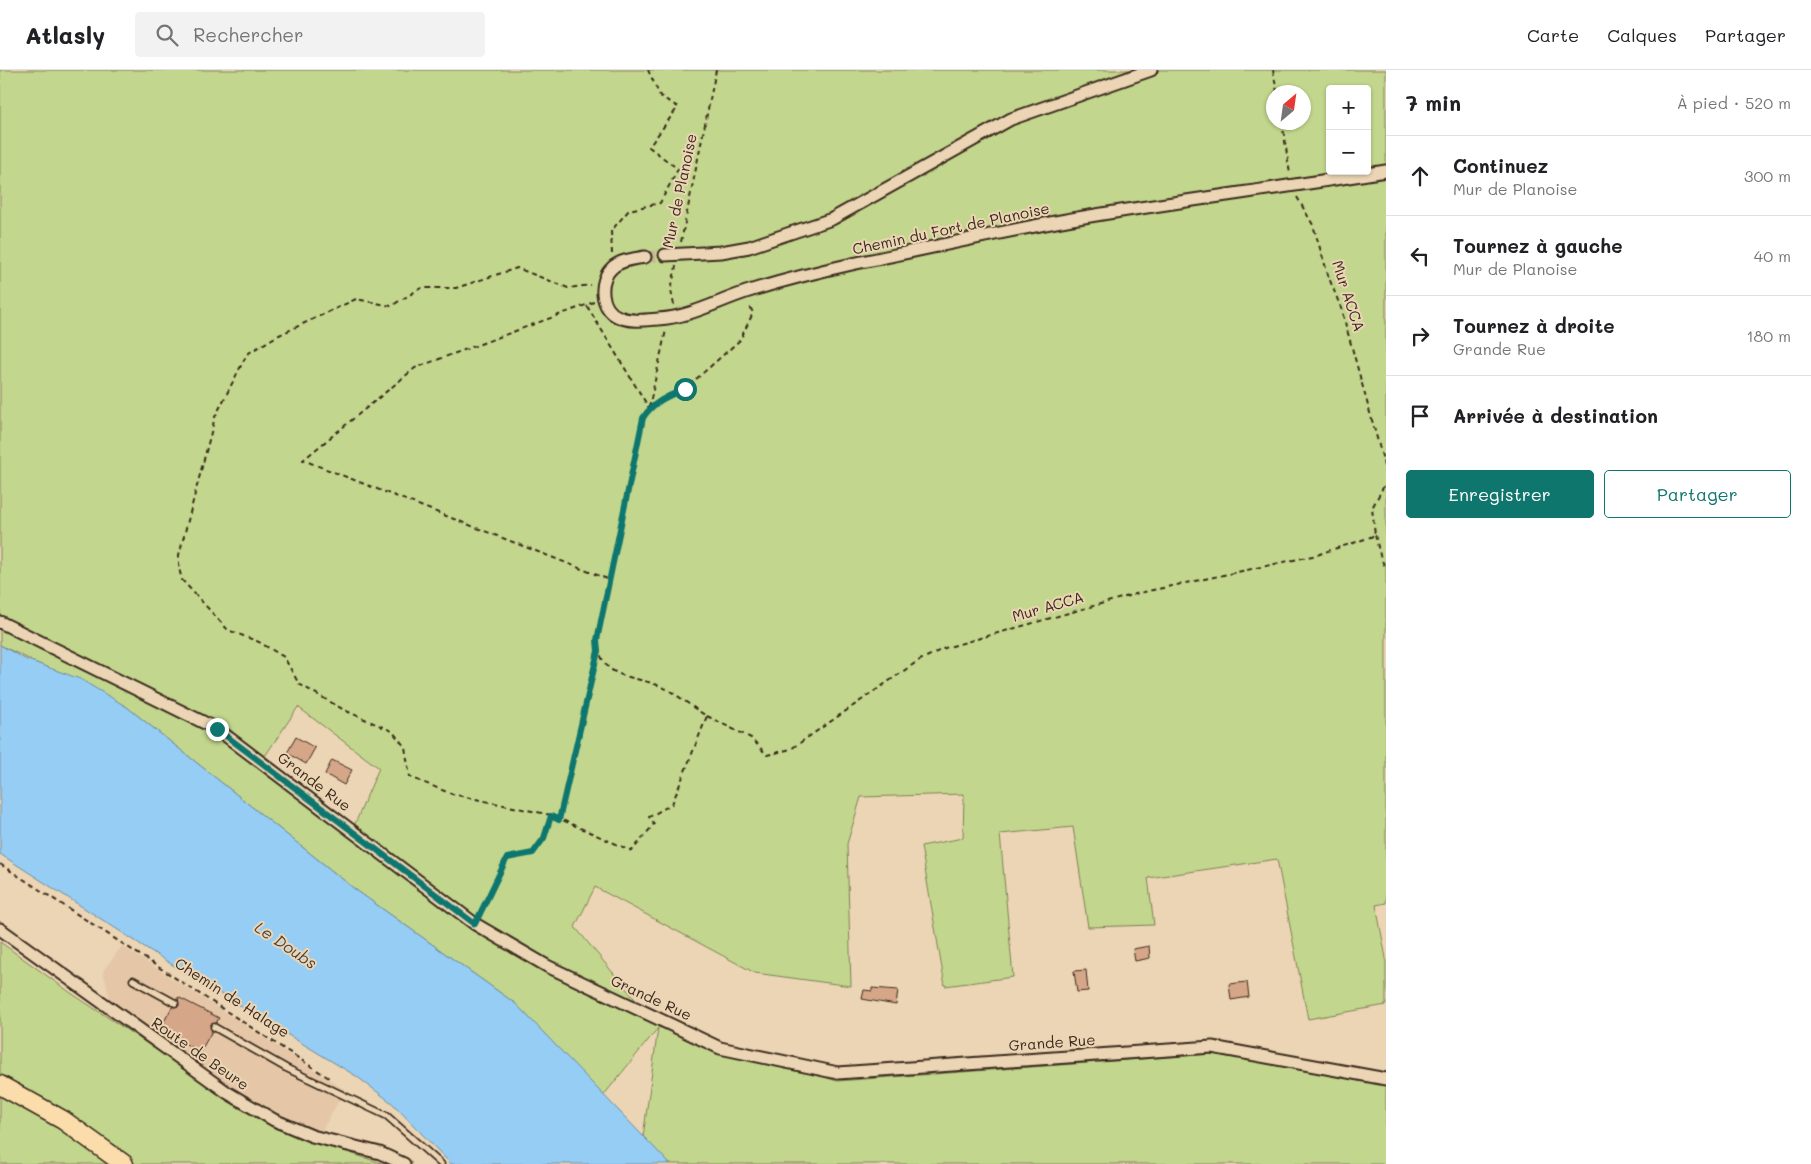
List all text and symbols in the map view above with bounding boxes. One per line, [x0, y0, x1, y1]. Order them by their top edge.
search box [135, 12, 485, 57]
text: Atlasly [25, 19, 105, 50]
icon: search [153, 21, 181, 49]
text: Rechercher [193, 22, 304, 47]
text: Carte [1527, 23, 1579, 47]
text: Calques [1607, 23, 1677, 47]
text: Partager [1705, 23, 1786, 47]
north arrow [1266, 85, 1311, 130]
map controls [1326, 85, 1371, 175]
button: + [1326, 85, 1371, 130]
text: 7 min [1406, 89, 1461, 116]
text: À pied · 520 m [1677, 92, 1791, 113]
button: − [1326, 130, 1371, 175]
street label: Mur de Planoise [657, 132, 701, 250]
text: Continuez [1453, 153, 1548, 178]
icon: ahead [1406, 162, 1434, 190]
text: 300 m [1744, 165, 1791, 186]
text: Mur de Planoise [1453, 178, 1578, 199]
street label: Chemin du Fort de Planoise [850, 197, 1051, 259]
text: Tournez à gauche [1453, 233, 1622, 258]
icon: left [1406, 242, 1434, 270]
text: 40 m [1754, 245, 1791, 266]
street label: Mur ACCA [1328, 258, 1370, 334]
text: Mur de Planoise [1453, 258, 1578, 279]
text: Tournez à droite [1453, 313, 1615, 338]
icon: right [1406, 322, 1434, 350]
text: 180 m [1746, 325, 1791, 346]
text: Grande Rue [1453, 338, 1546, 359]
route start [674, 378, 697, 401]
icon: arrive [1406, 402, 1434, 430]
text: Arrivée à destination [1453, 403, 1658, 428]
button: Enregistrer [1406, 470, 1594, 518]
button: Partager [1604, 470, 1791, 518]
street label: Mur ACCA [1010, 586, 1086, 626]
route end [206, 718, 229, 741]
street label: Grande Rue [274, 747, 355, 815]
water label: Le Doubs [251, 916, 322, 973]
street label: Chemin de Halage [171, 953, 294, 1042]
street label: Grande Rue [608, 970, 695, 1025]
street label: Route de Beure [148, 1012, 253, 1094]
street label: Grande Rue [1008, 1029, 1096, 1055]

